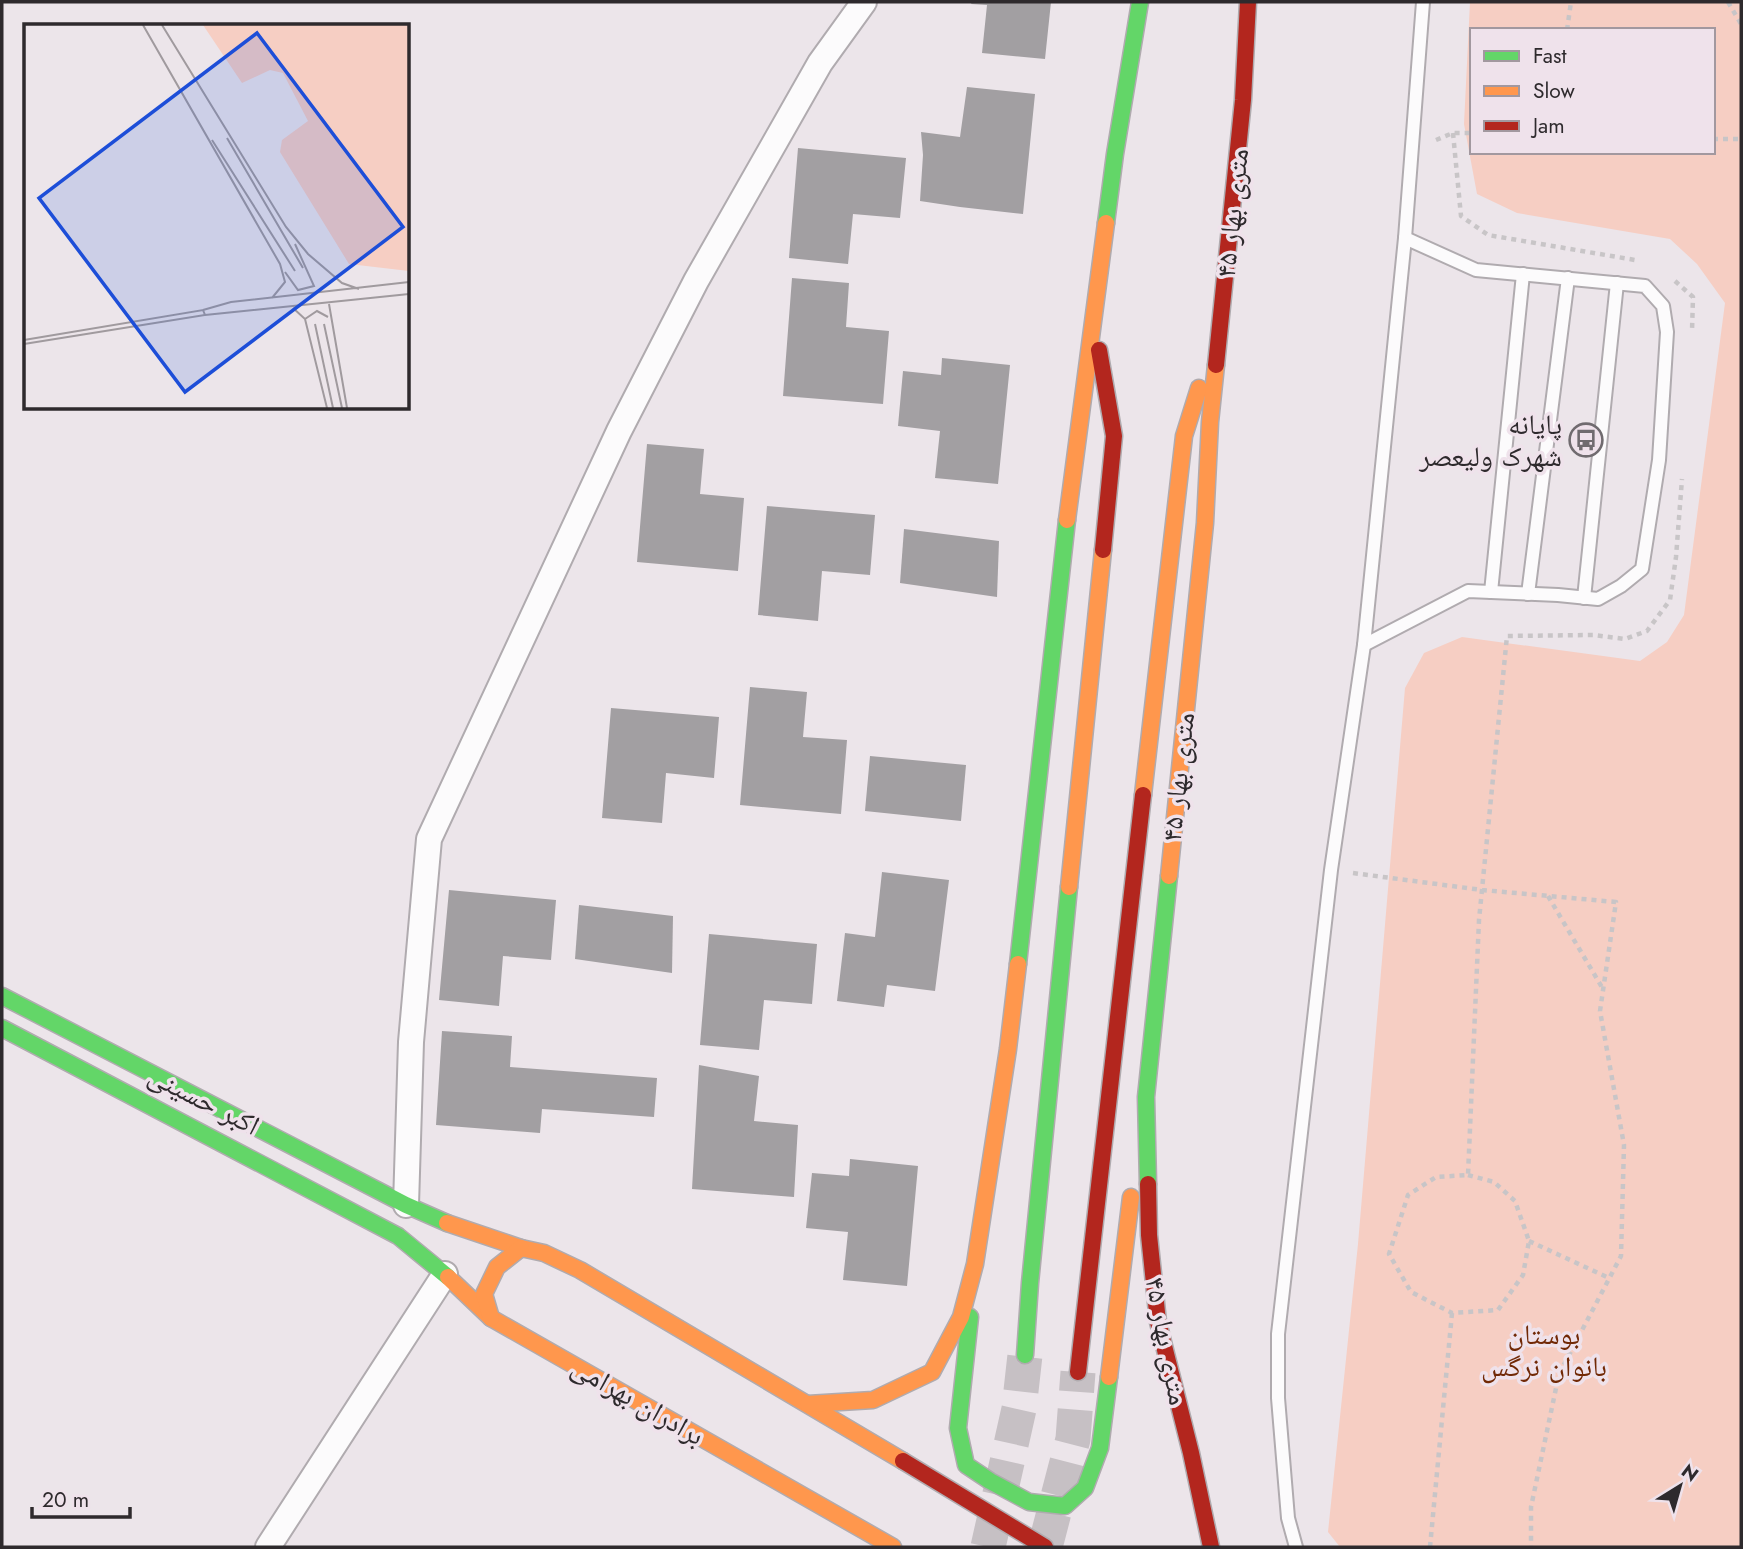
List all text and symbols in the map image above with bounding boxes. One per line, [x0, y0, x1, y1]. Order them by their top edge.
inset map [24, 24, 410, 410]
legend [1470, 28, 1715, 154]
text: Fast [1533, 41, 1566, 71]
text: Slow [1533, 76, 1575, 106]
text: Jam [1530, 111, 1565, 141]
street label: ۴۵ متری بهار [1205, 146, 1259, 280]
place label: پایانه شهرک ولیعصر [1418, 404, 1562, 477]
bus stop icon: پایانه شهرک ولیعصر [1567, 421, 1605, 459]
street label: ۴۵ متری بهار [1151, 710, 1205, 844]
street label: اکبر حسینی [141, 1054, 267, 1146]
street label: ۴۵ متری بهار [1135, 1273, 1199, 1409]
park label: بوستان بانوان نرگس [1481, 1314, 1607, 1387]
street label: برادران بهرامی [564, 1346, 712, 1456]
north arrow [1645, 1451, 1715, 1521]
text: N [1676, 1457, 1704, 1488]
scale bar [32, 1476, 130, 1520]
text: 20 m [42, 1485, 89, 1515]

